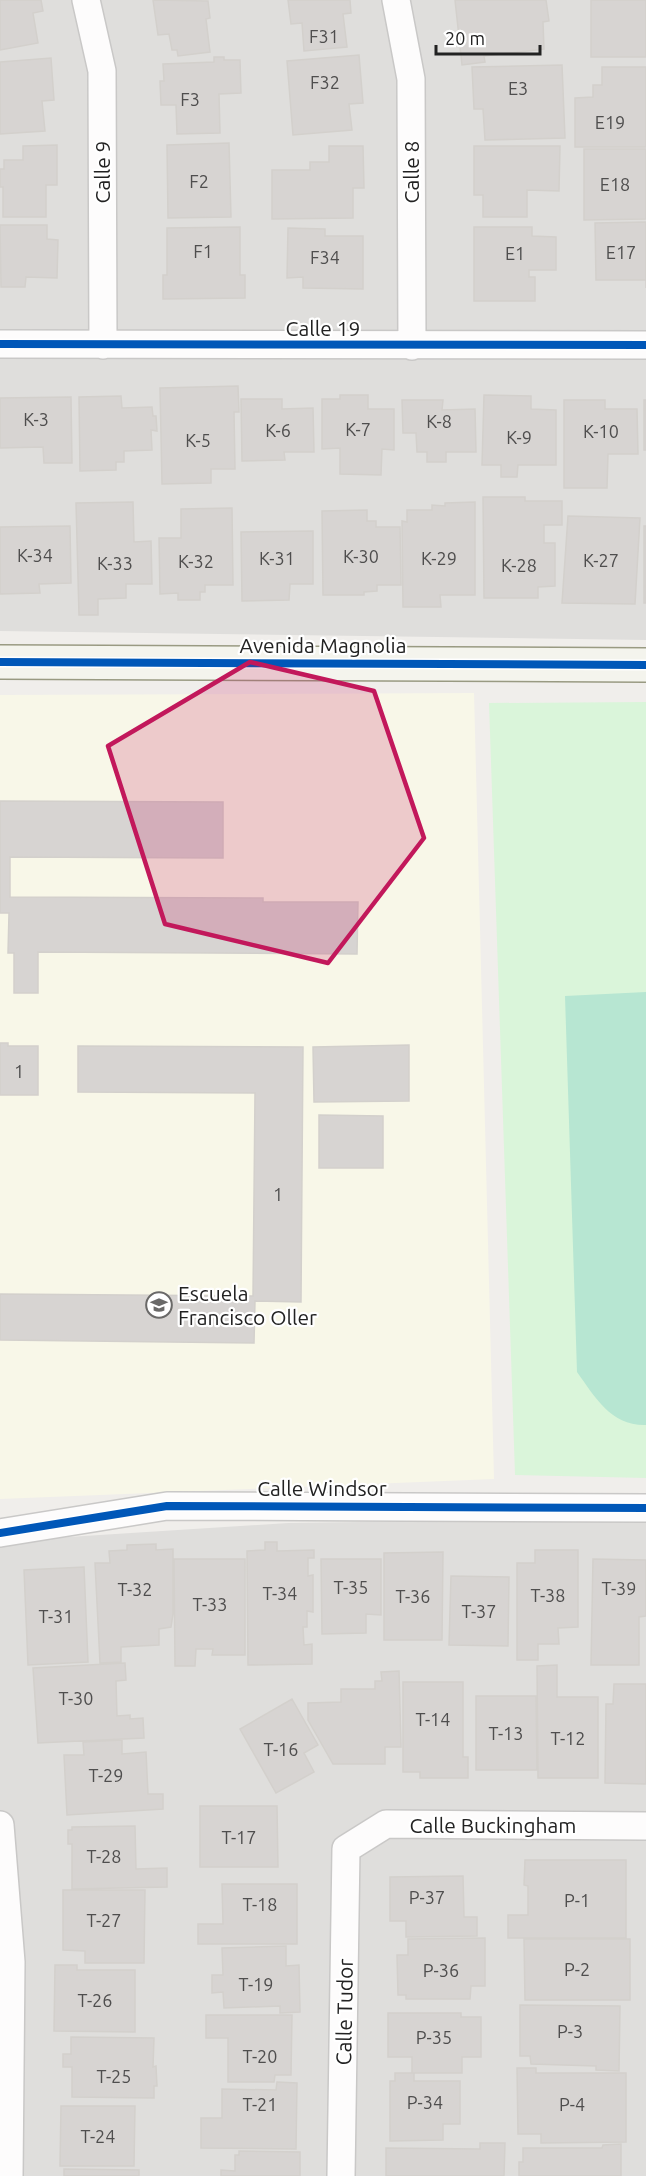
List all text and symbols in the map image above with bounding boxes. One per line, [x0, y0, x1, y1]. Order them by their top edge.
scale bar [436, 18, 540, 56]
house number: F31 [309, 26, 339, 46]
text: 20 m [445, 28, 485, 48]
house number: F32 [310, 72, 340, 92]
house number: E3 [508, 78, 528, 98]
house number: F3 [180, 89, 200, 109]
house number: E19 [595, 112, 625, 132]
street label: Calle 9 [90, 141, 114, 203]
street label: Calle 8 [399, 141, 423, 203]
house number: F2 [189, 171, 209, 191]
house number: E18 [600, 174, 630, 194]
house number: F1 [193, 241, 213, 261]
house number: E17 [606, 242, 636, 262]
house number: E1 [505, 243, 525, 263]
house number: F34 [310, 247, 340, 267]
street label: Calle 19 [286, 316, 360, 340]
house number: K-3 [23, 409, 49, 429]
house number: K-8 [426, 411, 452, 431]
house number: K-7 [345, 419, 371, 439]
house number: K-6 [265, 420, 291, 440]
house number: K-10 [583, 421, 619, 441]
house number: K-9 [506, 427, 532, 447]
house number: K-5 [185, 430, 211, 450]
house number: K-34 [17, 545, 53, 565]
house number: K-30 [343, 546, 379, 566]
house number: K-31 [259, 548, 295, 568]
house number: K-29 [421, 548, 457, 568]
house number: K-27 [583, 550, 619, 570]
house number: K-32 [178, 551, 214, 571]
house number: K-33 [97, 553, 133, 573]
house number: K-28 [501, 555, 537, 575]
street label: Avenida Magnolia [240, 633, 406, 657]
house number: 1 [14, 1061, 24, 1081]
house number: 1 [273, 1184, 283, 1204]
place label: Escuela Francisco Oller [178, 1281, 317, 1329]
school or university icon: Escuela Francisco Oller [144, 1290, 174, 1320]
street label: Calle Windsor [257, 1476, 387, 1500]
house number: T-35 [334, 1577, 368, 1597]
house number: T-39 [602, 1578, 636, 1598]
house number: T-32 [118, 1579, 152, 1599]
house number: T-34 [263, 1583, 297, 1603]
house number: T-38 [531, 1585, 565, 1605]
house number: T-36 [396, 1586, 430, 1606]
house number: T-33 [193, 1594, 227, 1614]
house number: T-37 [462, 1601, 496, 1621]
house number: T-31 [39, 1606, 73, 1626]
house number: T-30 [59, 1688, 93, 1708]
house number: T-14 [416, 1709, 450, 1729]
house number: T-13 [489, 1723, 523, 1743]
house number: T-12 [551, 1728, 585, 1748]
house number: T-16 [264, 1739, 298, 1759]
house number: T-29 [89, 1765, 123, 1785]
street label: Calle Buckingham [410, 1813, 576, 1837]
house number: T-17 [222, 1827, 256, 1847]
house number: T-28 [87, 1846, 121, 1866]
house number: P-37 [409, 1887, 445, 1907]
house number: P-1 [564, 1890, 590, 1910]
house number: T-18 [243, 1894, 277, 1914]
house number: T-27 [87, 1910, 121, 1930]
street label: Calle Tudor [331, 1958, 357, 2066]
house number: P-2 [564, 1959, 590, 1979]
house number: P-36 [423, 1960, 459, 1980]
house number: T-19 [239, 1974, 273, 1994]
house number: T-26 [78, 1990, 112, 2010]
house number: P-3 [557, 2021, 583, 2041]
house number: P-35 [416, 2027, 452, 2047]
house number: T-20 [243, 2046, 277, 2066]
house number: T-25 [97, 2066, 131, 2086]
house number: P-34 [407, 2092, 443, 2112]
house number: T-21 [243, 2094, 277, 2114]
house number: P-4 [559, 2094, 585, 2114]
house number: T-24 [81, 2126, 115, 2146]

